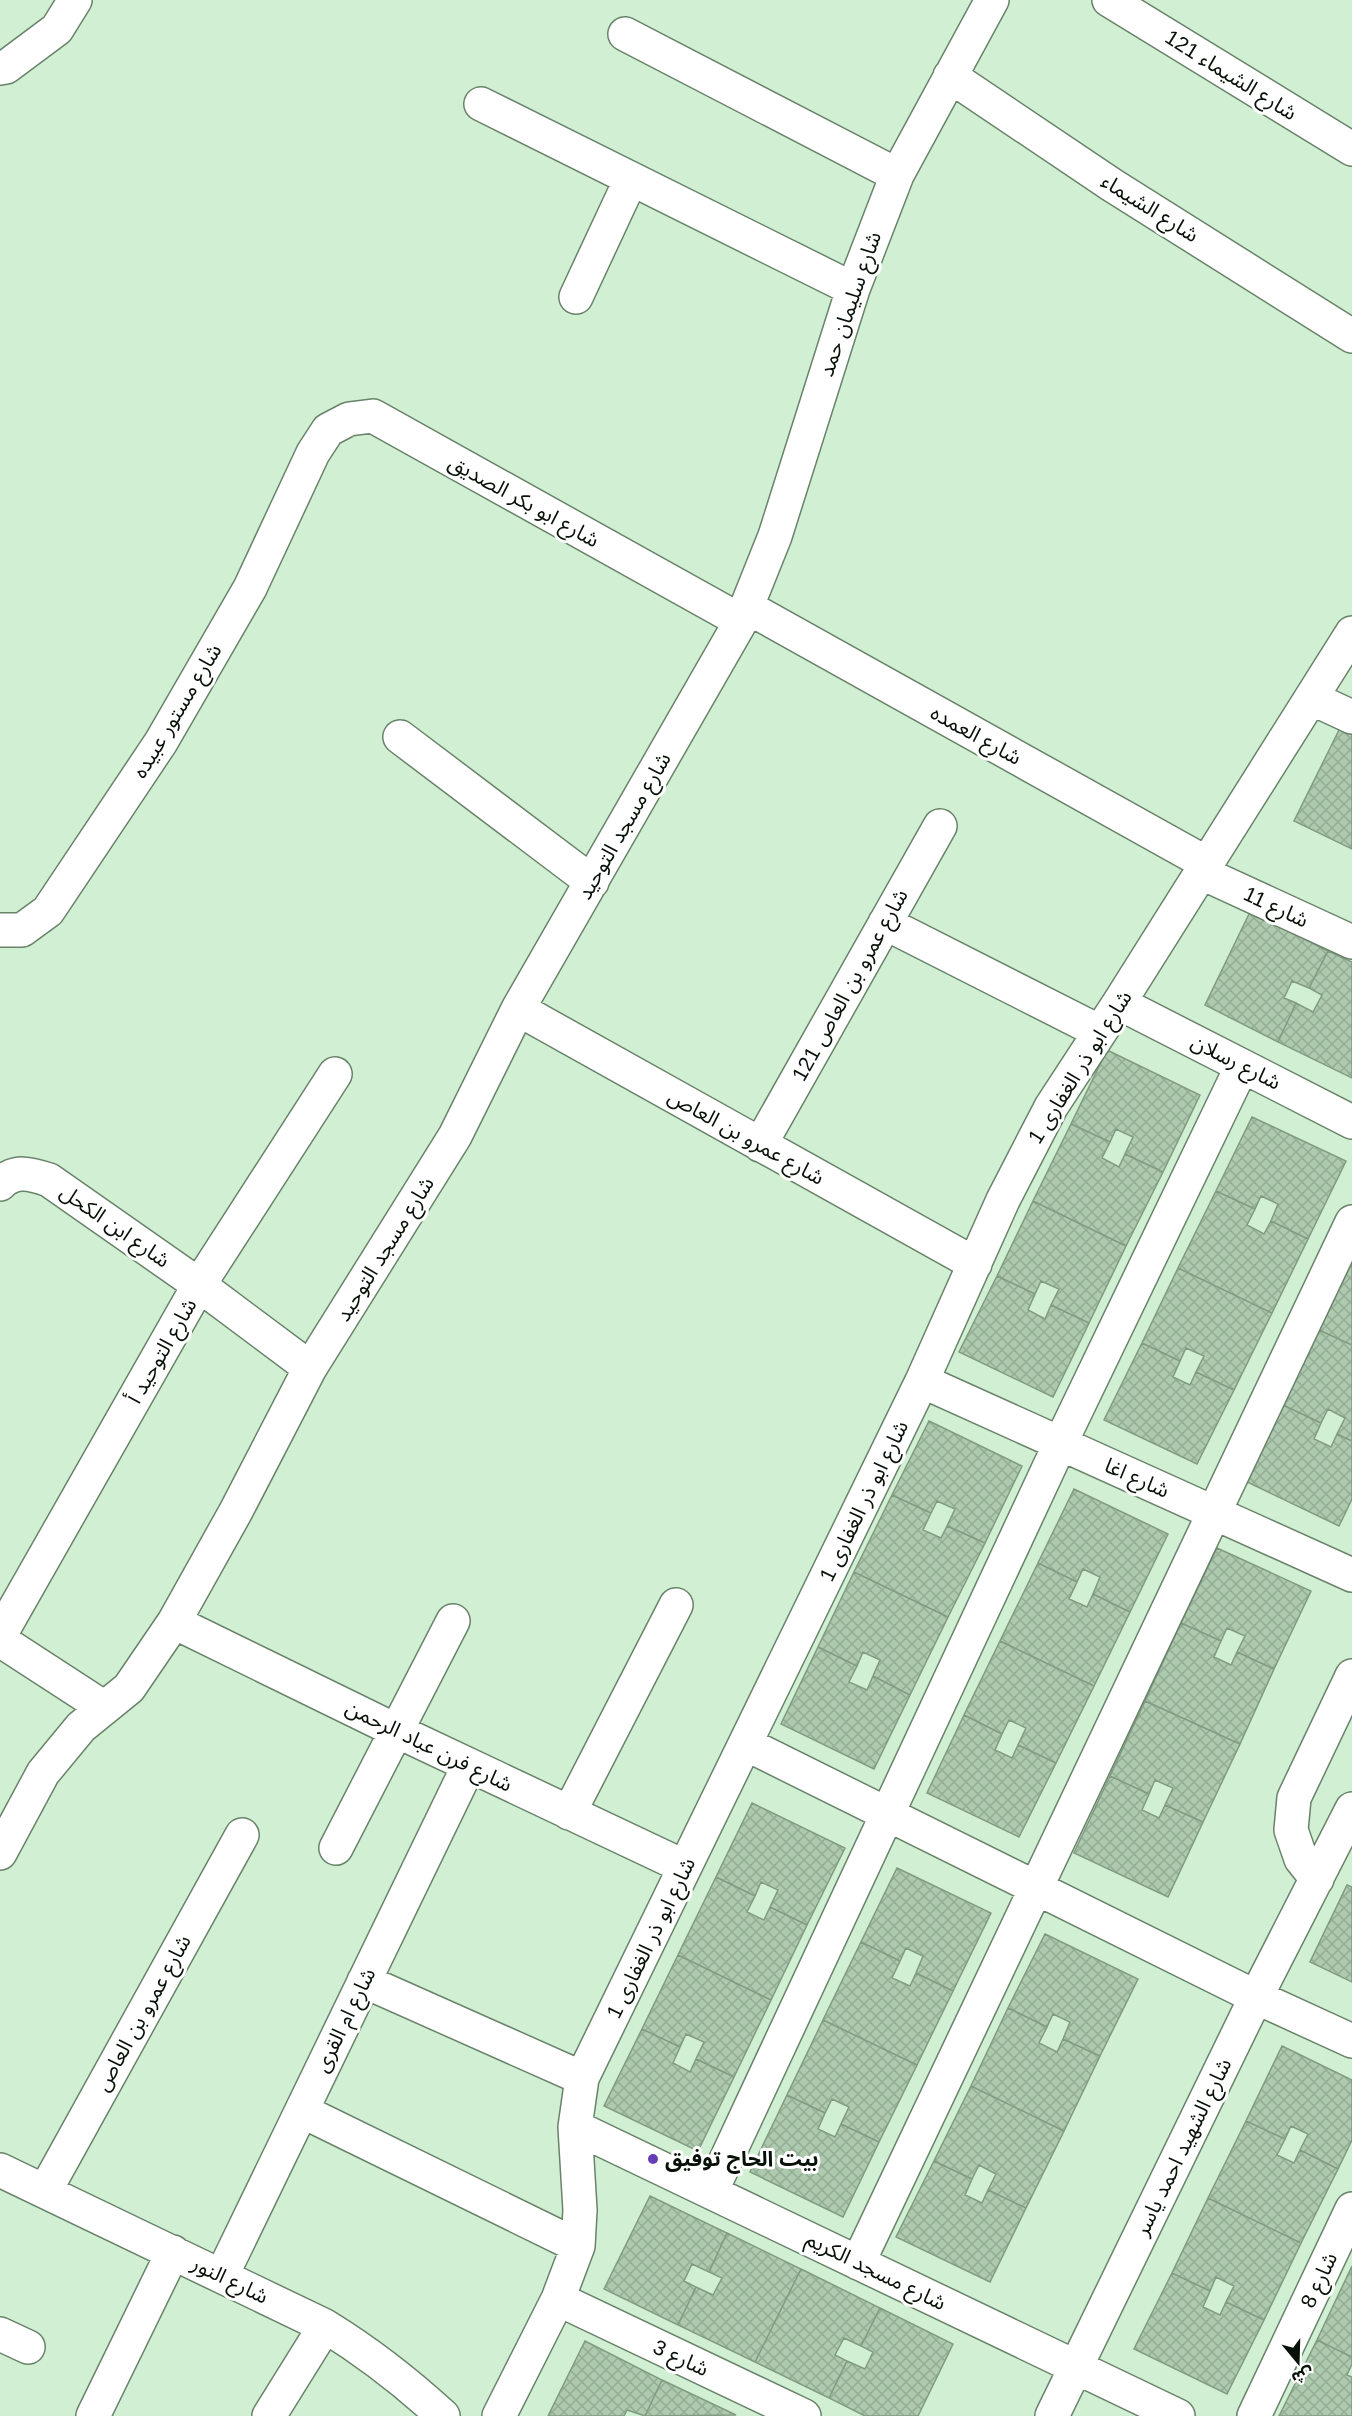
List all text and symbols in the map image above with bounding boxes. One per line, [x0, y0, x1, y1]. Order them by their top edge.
street label: شارع الشيماء 121 [1159, 25, 1301, 128]
street label: شارع الشيماء [1095, 169, 1203, 250]
street label: شارع سليمان حمد [814, 228, 889, 381]
street label: شارع ابو بكر الصديق [443, 450, 603, 555]
street label: شارع مستور عبيده [128, 640, 229, 784]
street label: شارع العمده [925, 700, 1026, 772]
street label: شارع مسجد التوحيد [572, 748, 678, 905]
street label: شارع 11 [1239, 882, 1312, 935]
street label: شارع عمرو بن العاص 121 [787, 885, 915, 1087]
street label: شارع ابو ذر الغفارى 1 [1023, 986, 1139, 1149]
street label: شارع رسلان [1186, 1029, 1285, 1097]
street label: شارع عمرو بن العاص [662, 1084, 828, 1192]
street label: شارع مسجد التوحيد [331, 1172, 442, 1327]
street label: شارع ابن الكحل [54, 1179, 174, 1275]
street label: شارع التوحيد أ [122, 1294, 204, 1410]
street label: شارع ابو ذر الغفارى 1 [815, 1417, 916, 1587]
street label: شارع اغا [1100, 1453, 1173, 1506]
street label: شارع فرن عباد الرحمن [341, 1695, 516, 1799]
street label: شارع ابو ذر الغفارى 1 [602, 1854, 703, 2024]
street label: شارع عمرو بن العاص [90, 1931, 198, 2097]
street label: شارع ام القرى [309, 1964, 384, 2078]
street label: شارع الشهيد احمد ياسر [1129, 2054, 1239, 2242]
place label: بيت الحاج توفيق [665, 2147, 818, 2174]
marker: بيت الحاج توفيق [646, 2152, 660, 2166]
street label: شارع مسجد الكريم [801, 2227, 950, 2318]
street label: شارع 8 [1296, 2248, 1345, 2313]
street label: شارع النور [186, 2251, 272, 2311]
north arrow [1268, 2332, 1328, 2392]
street label: شارع 3 [648, 2335, 713, 2384]
text: ش [1289, 2363, 1316, 2387]

